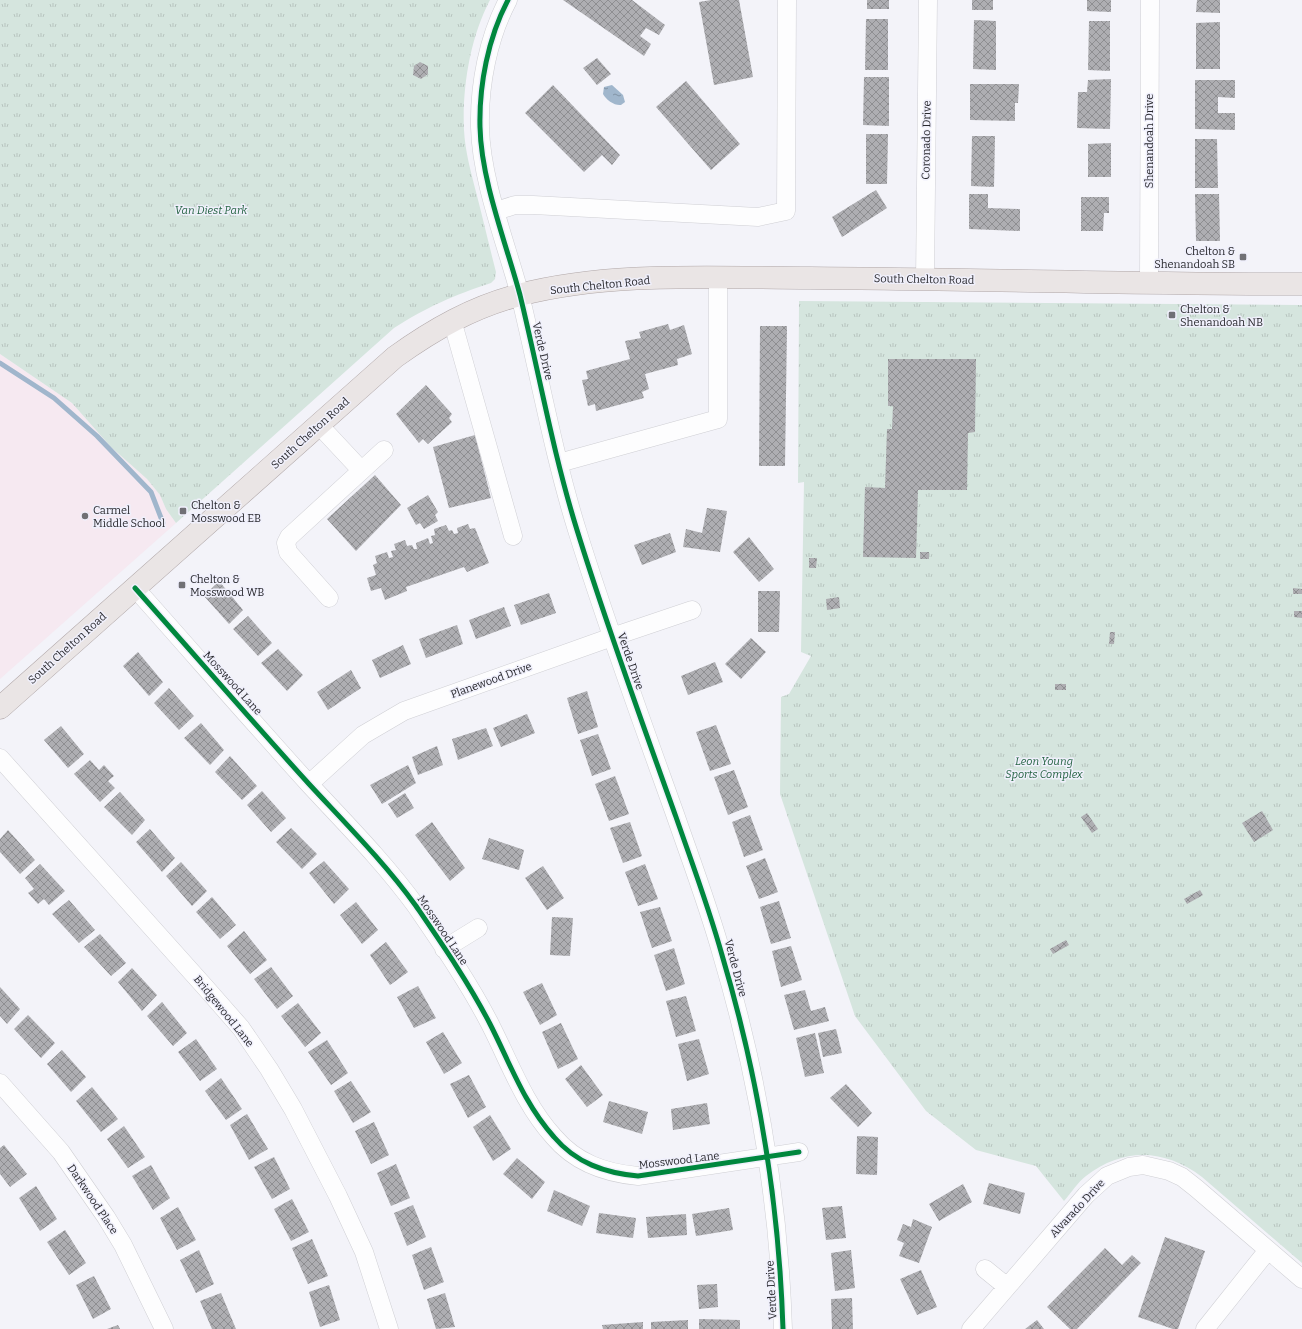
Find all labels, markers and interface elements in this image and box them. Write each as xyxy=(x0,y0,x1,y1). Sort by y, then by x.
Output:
street label: Shenandoah Drive xyxy=(1143,94,1156,188)
street label: Coronado Drive xyxy=(919,100,934,180)
park label: Van Diest Park xyxy=(175,204,248,217)
place label: Chelton & Shenandoah SB xyxy=(1154,245,1235,271)
marker: Chelton & Shenandoah SB xyxy=(1238,252,1248,262)
street label: South Chelton Road xyxy=(874,272,975,287)
street label: South Chelton Road xyxy=(549,274,651,297)
place label: Chelton & Shenandoah NB xyxy=(1180,303,1263,329)
marker: Chelton & Shenandoah NB xyxy=(1167,310,1177,320)
street label: Verde Drive xyxy=(530,321,556,381)
street label: South Chelton Road xyxy=(269,395,352,472)
place label: Chelton & Mosswood EB xyxy=(191,499,261,525)
place label: Carmel Middle School xyxy=(93,504,165,530)
marker: Chelton & Mosswood EB xyxy=(178,506,188,516)
marker: Carmel Middle School xyxy=(80,511,90,521)
place label: Chelton & Mosswood WB xyxy=(190,573,264,599)
marker: Chelton & Mosswood WB xyxy=(177,580,187,590)
street label: South Chelton Road xyxy=(26,610,109,687)
street label: Verde Drive xyxy=(615,631,646,691)
street label: Mosswood Lane xyxy=(201,649,265,718)
street label: Planewood Drive xyxy=(449,660,533,701)
park label: Leon Young Sports Complex xyxy=(1005,755,1084,781)
street label: Mosswood Lane xyxy=(414,893,471,968)
street label: Verde Drive xyxy=(722,938,749,998)
street label: Bridgewood Lane xyxy=(191,973,256,1050)
street label: Mosswood Lane xyxy=(638,1149,720,1172)
street label: Darkwood Place xyxy=(64,1162,121,1237)
street label: Alvarado Drive xyxy=(1047,1177,1108,1240)
street label: Verde Drive xyxy=(763,1260,780,1320)

